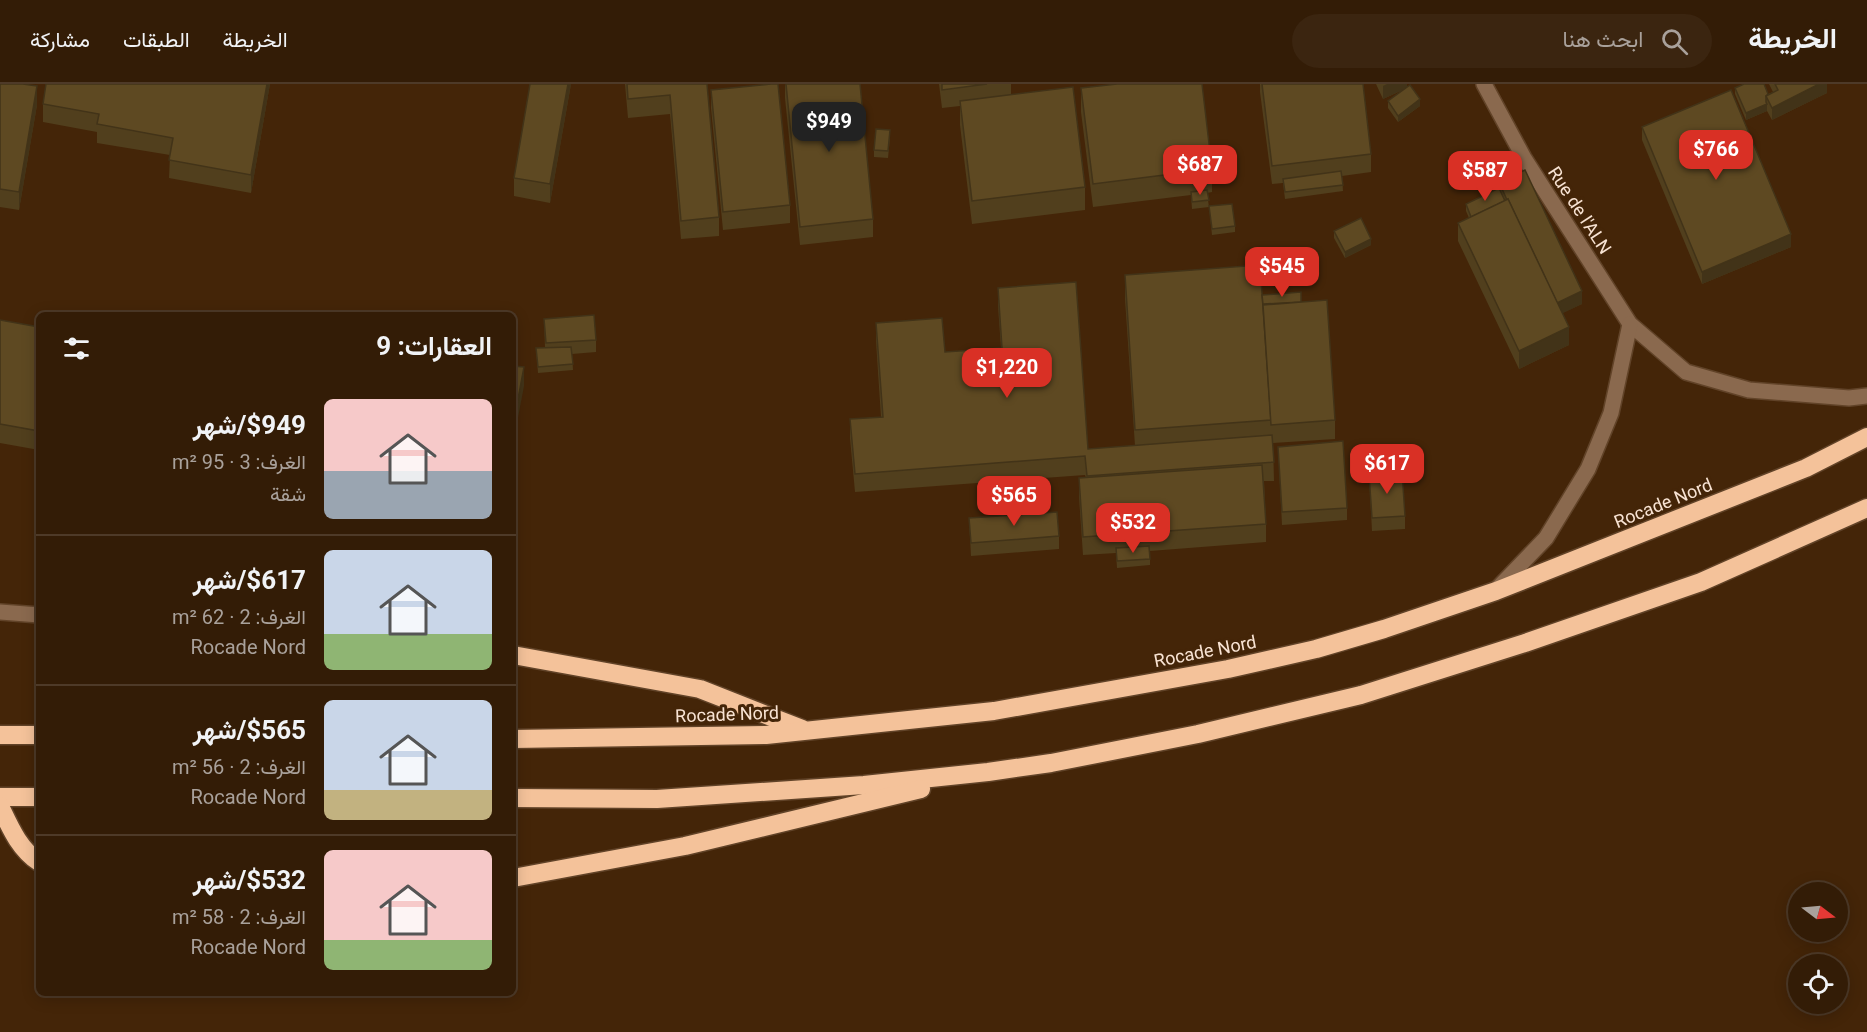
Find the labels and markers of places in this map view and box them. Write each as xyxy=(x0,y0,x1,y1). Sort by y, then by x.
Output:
pin: $949 xyxy=(793,102,865,153)
pin: $766 xyxy=(1680,130,1752,181)
pin: $687 xyxy=(1164,145,1236,196)
pin: $587 xyxy=(1449,151,1521,202)
pin: $545 xyxy=(1246,247,1318,298)
pin: $1,220 xyxy=(958,348,1056,399)
pin: $617 xyxy=(1351,444,1423,495)
pin: $565 xyxy=(978,476,1050,527)
pin: $532 xyxy=(1097,503,1169,554)

